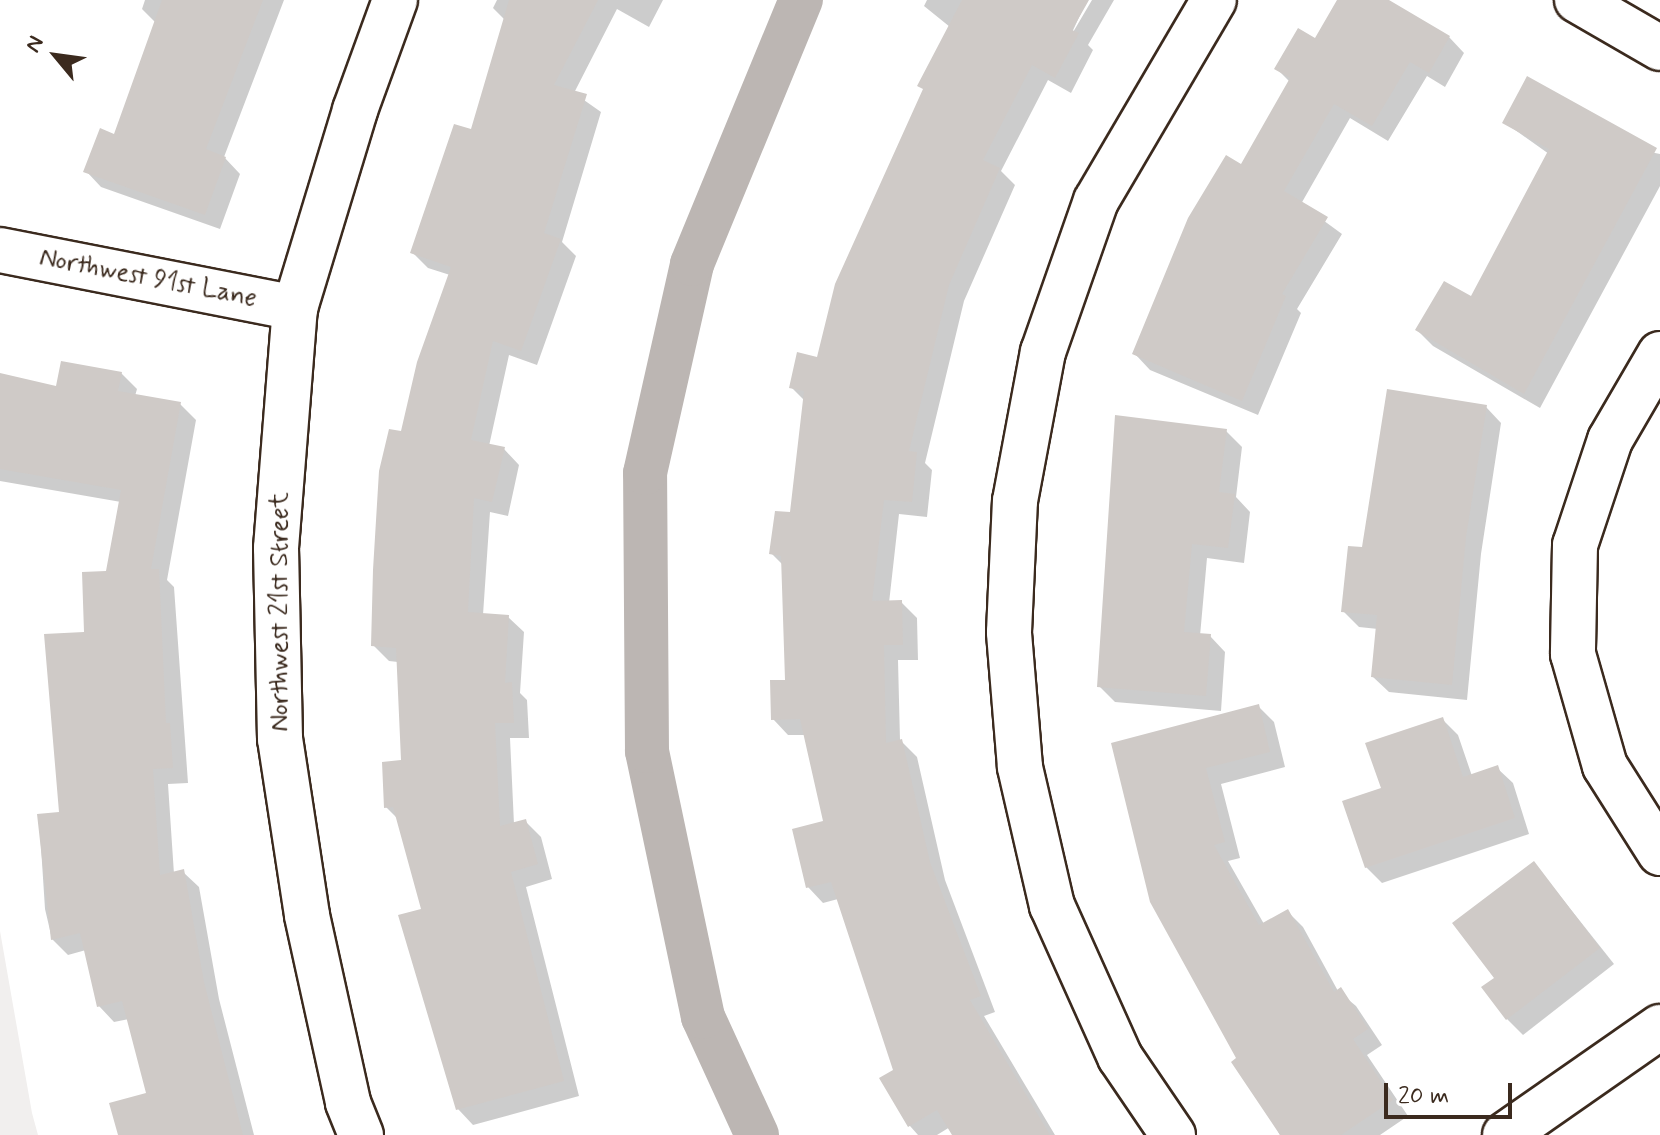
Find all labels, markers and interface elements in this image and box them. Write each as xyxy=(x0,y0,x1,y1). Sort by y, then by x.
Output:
north arrow xyxy=(16,16,96,96)
text: N xyxy=(19,31,51,58)
street label: Northwest 91st Lane xyxy=(37,243,259,315)
street label: Northwest 21st Street xyxy=(265,492,297,732)
scale bar xyxy=(1388,1067,1516,1117)
text: 20 m xyxy=(1398,1081,1449,1112)

